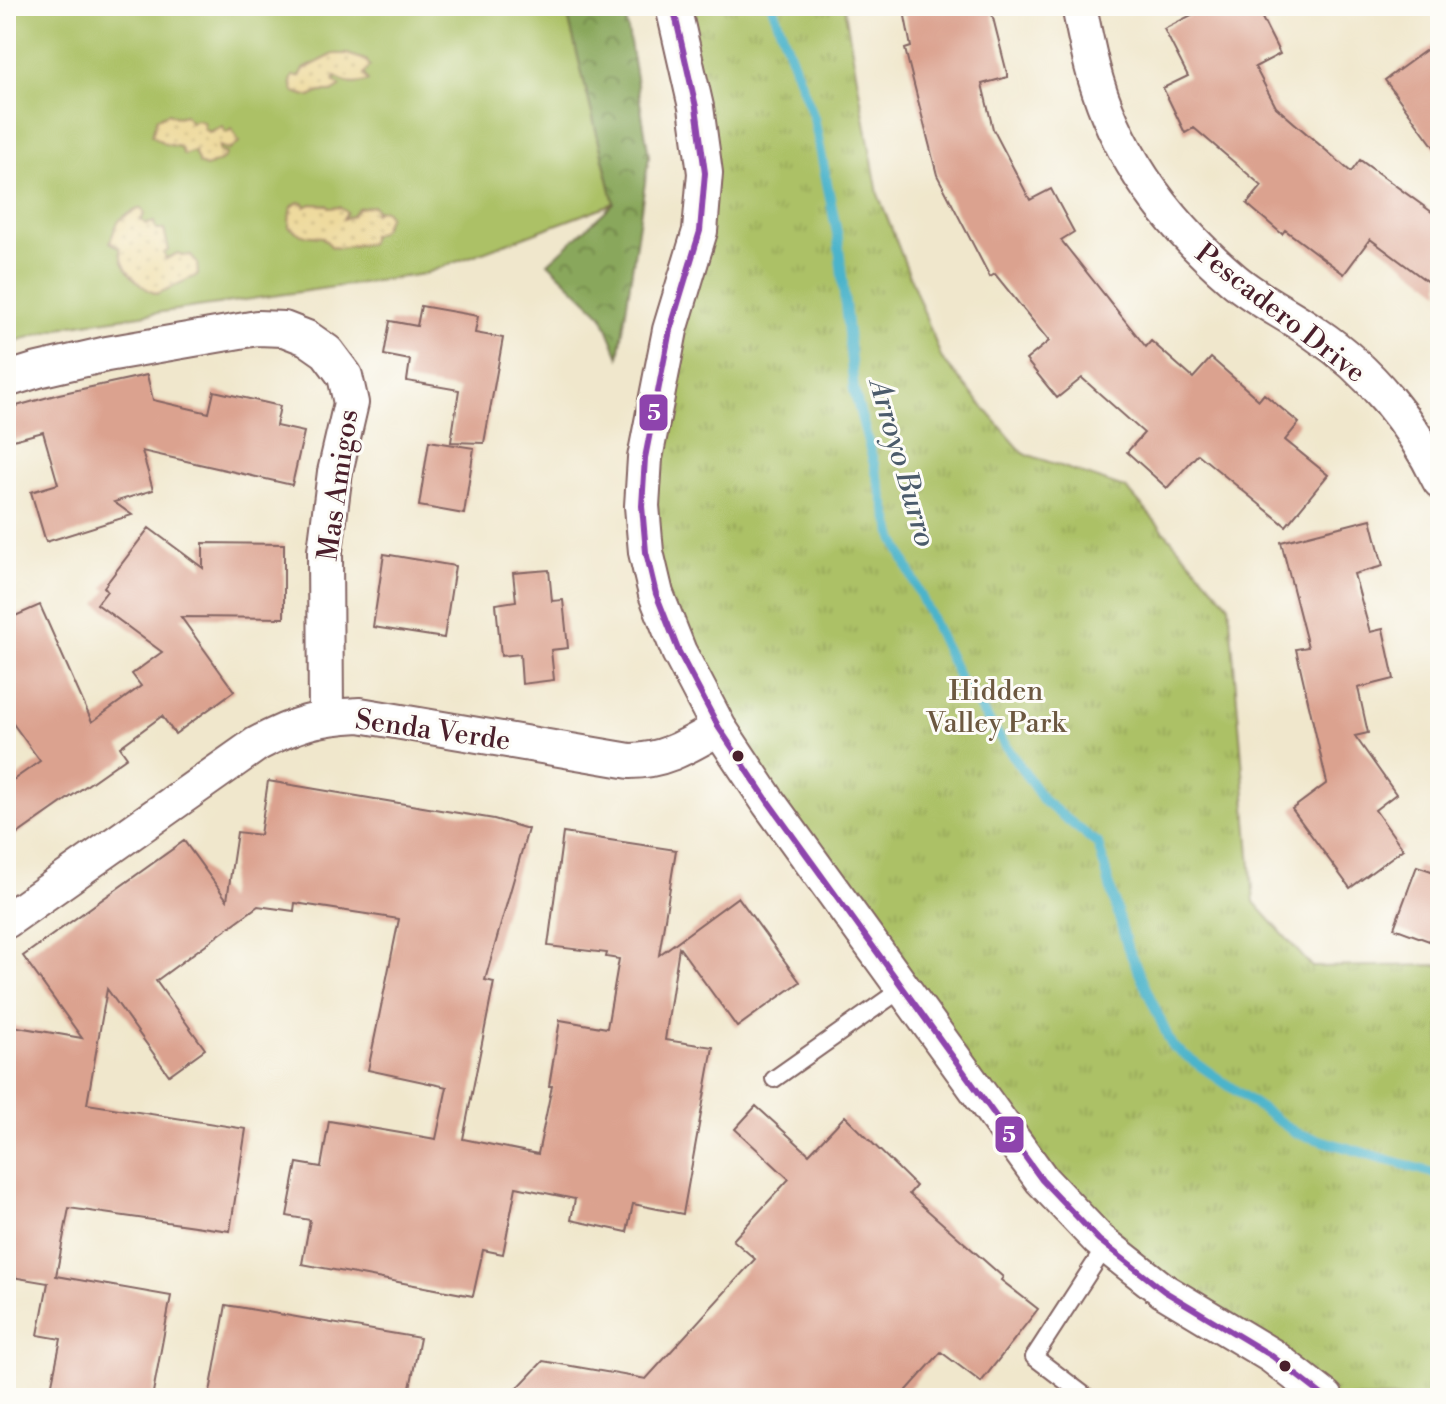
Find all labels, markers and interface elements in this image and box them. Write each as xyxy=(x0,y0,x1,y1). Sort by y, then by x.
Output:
street label: Pescadero Drive xyxy=(1188,236,1372,391)
water label: Arroyo Burro xyxy=(859,372,944,551)
line badge: 5 xyxy=(638,393,669,432)
text: 5 xyxy=(647,400,661,427)
street label: Mas Amigos xyxy=(311,407,366,563)
park label: Hidden Valley Park xyxy=(925,674,1067,741)
street label: Senda Verde xyxy=(353,702,513,759)
unlabelled marker xyxy=(730,748,746,764)
line badge: 5 xyxy=(994,1115,1025,1154)
text: 5 xyxy=(1002,1122,1016,1149)
unlabelled marker xyxy=(1277,1358,1293,1374)

